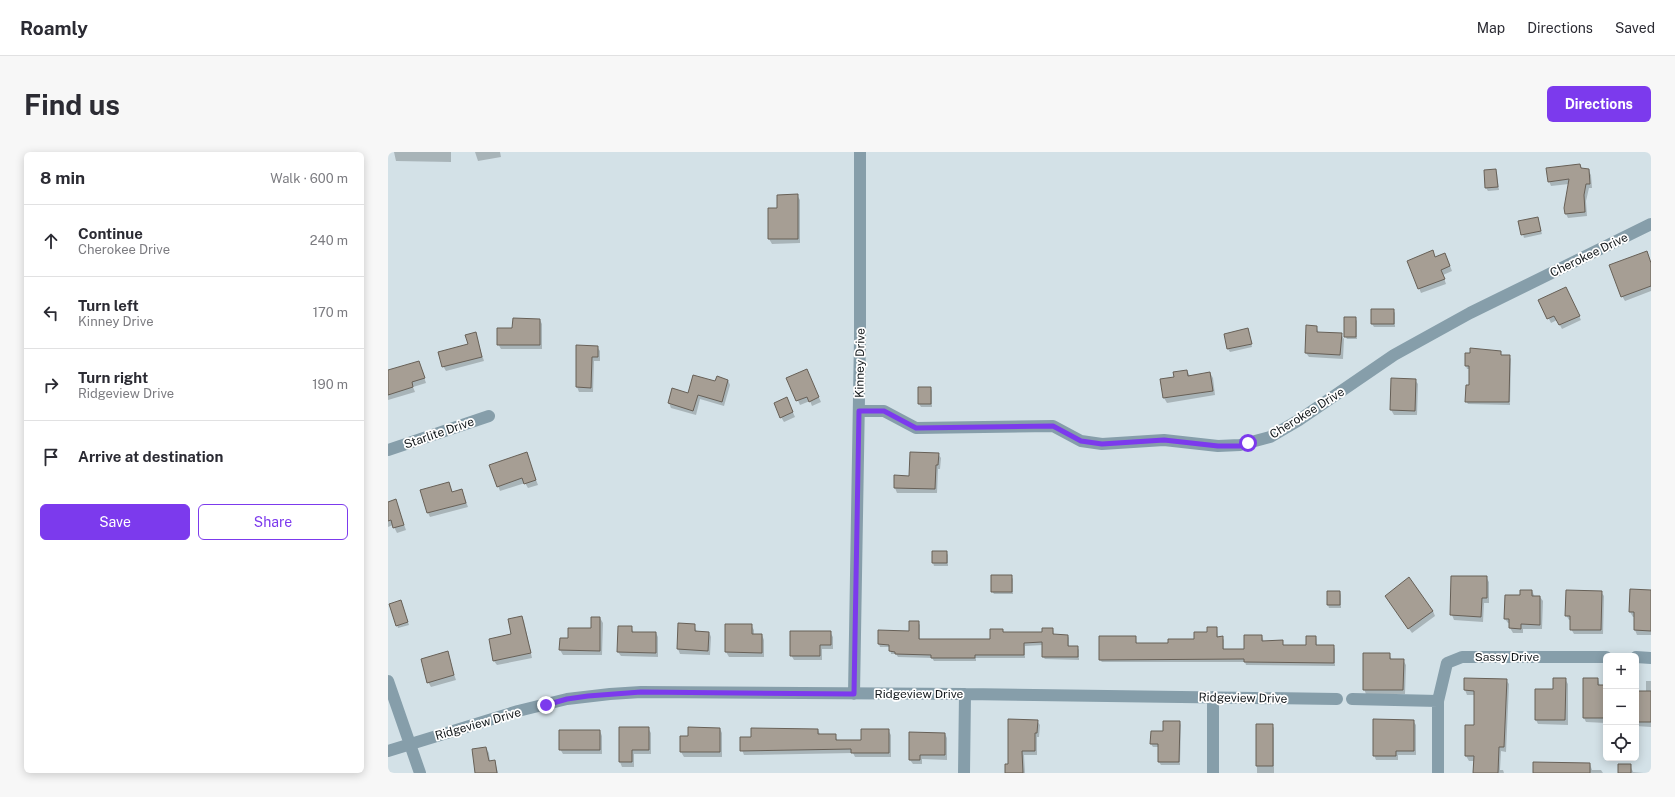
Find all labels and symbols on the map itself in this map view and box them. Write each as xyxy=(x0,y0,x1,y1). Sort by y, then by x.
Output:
street label: Cherokee Drive xyxy=(1548,230,1630,280)
street label: Kinney Drive xyxy=(852,328,868,398)
street label: Cherokee Drive xyxy=(1267,384,1347,441)
street label: Starlite Drive xyxy=(402,414,476,452)
route start xyxy=(1239,434,1257,452)
street label: Sassy Drive xyxy=(1475,650,1540,664)
street label: Ridgeview Drive xyxy=(875,687,964,701)
street label: Ridgeview Drive xyxy=(1198,690,1288,706)
route end xyxy=(537,696,555,714)
street label: Ridgeview Drive xyxy=(433,705,523,743)

